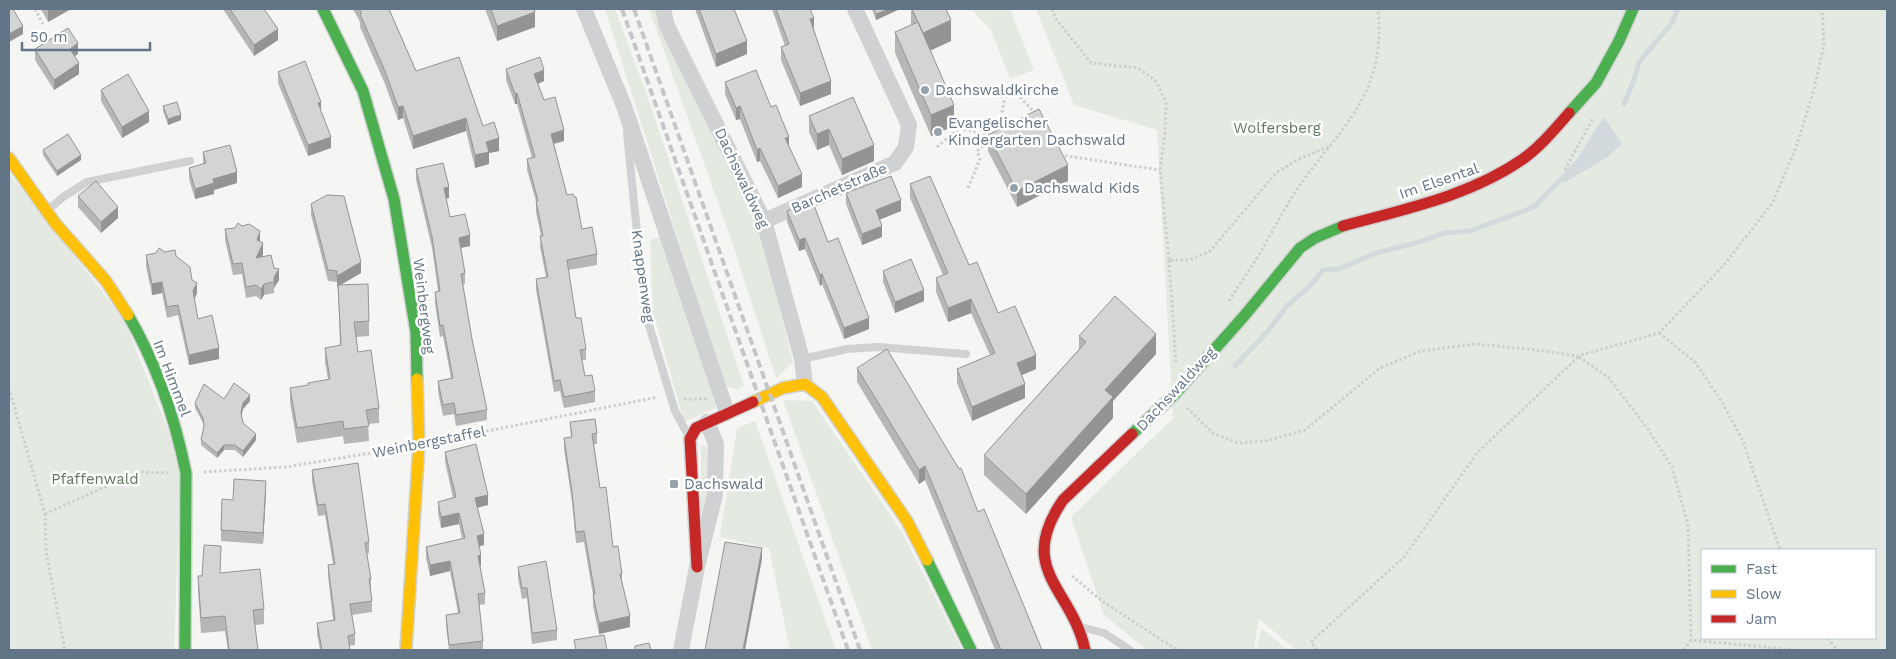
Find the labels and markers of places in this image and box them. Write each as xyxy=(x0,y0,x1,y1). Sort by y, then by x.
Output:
place label: Dachswaldkirche xyxy=(935,81,1059,99)
marker: Dachswaldkirche xyxy=(919,84,931,96)
place label: Evangelischer Kindergarten Dachswald xyxy=(948,114,1126,149)
marker: Evangelischer Kindergarten Dachswald xyxy=(932,126,944,138)
place label: Dachswald Kids xyxy=(1024,179,1140,197)
marker: Dachswald Kids xyxy=(1008,182,1020,194)
place label: Dachswald xyxy=(684,475,763,493)
marker: Dachswald xyxy=(668,478,680,490)

